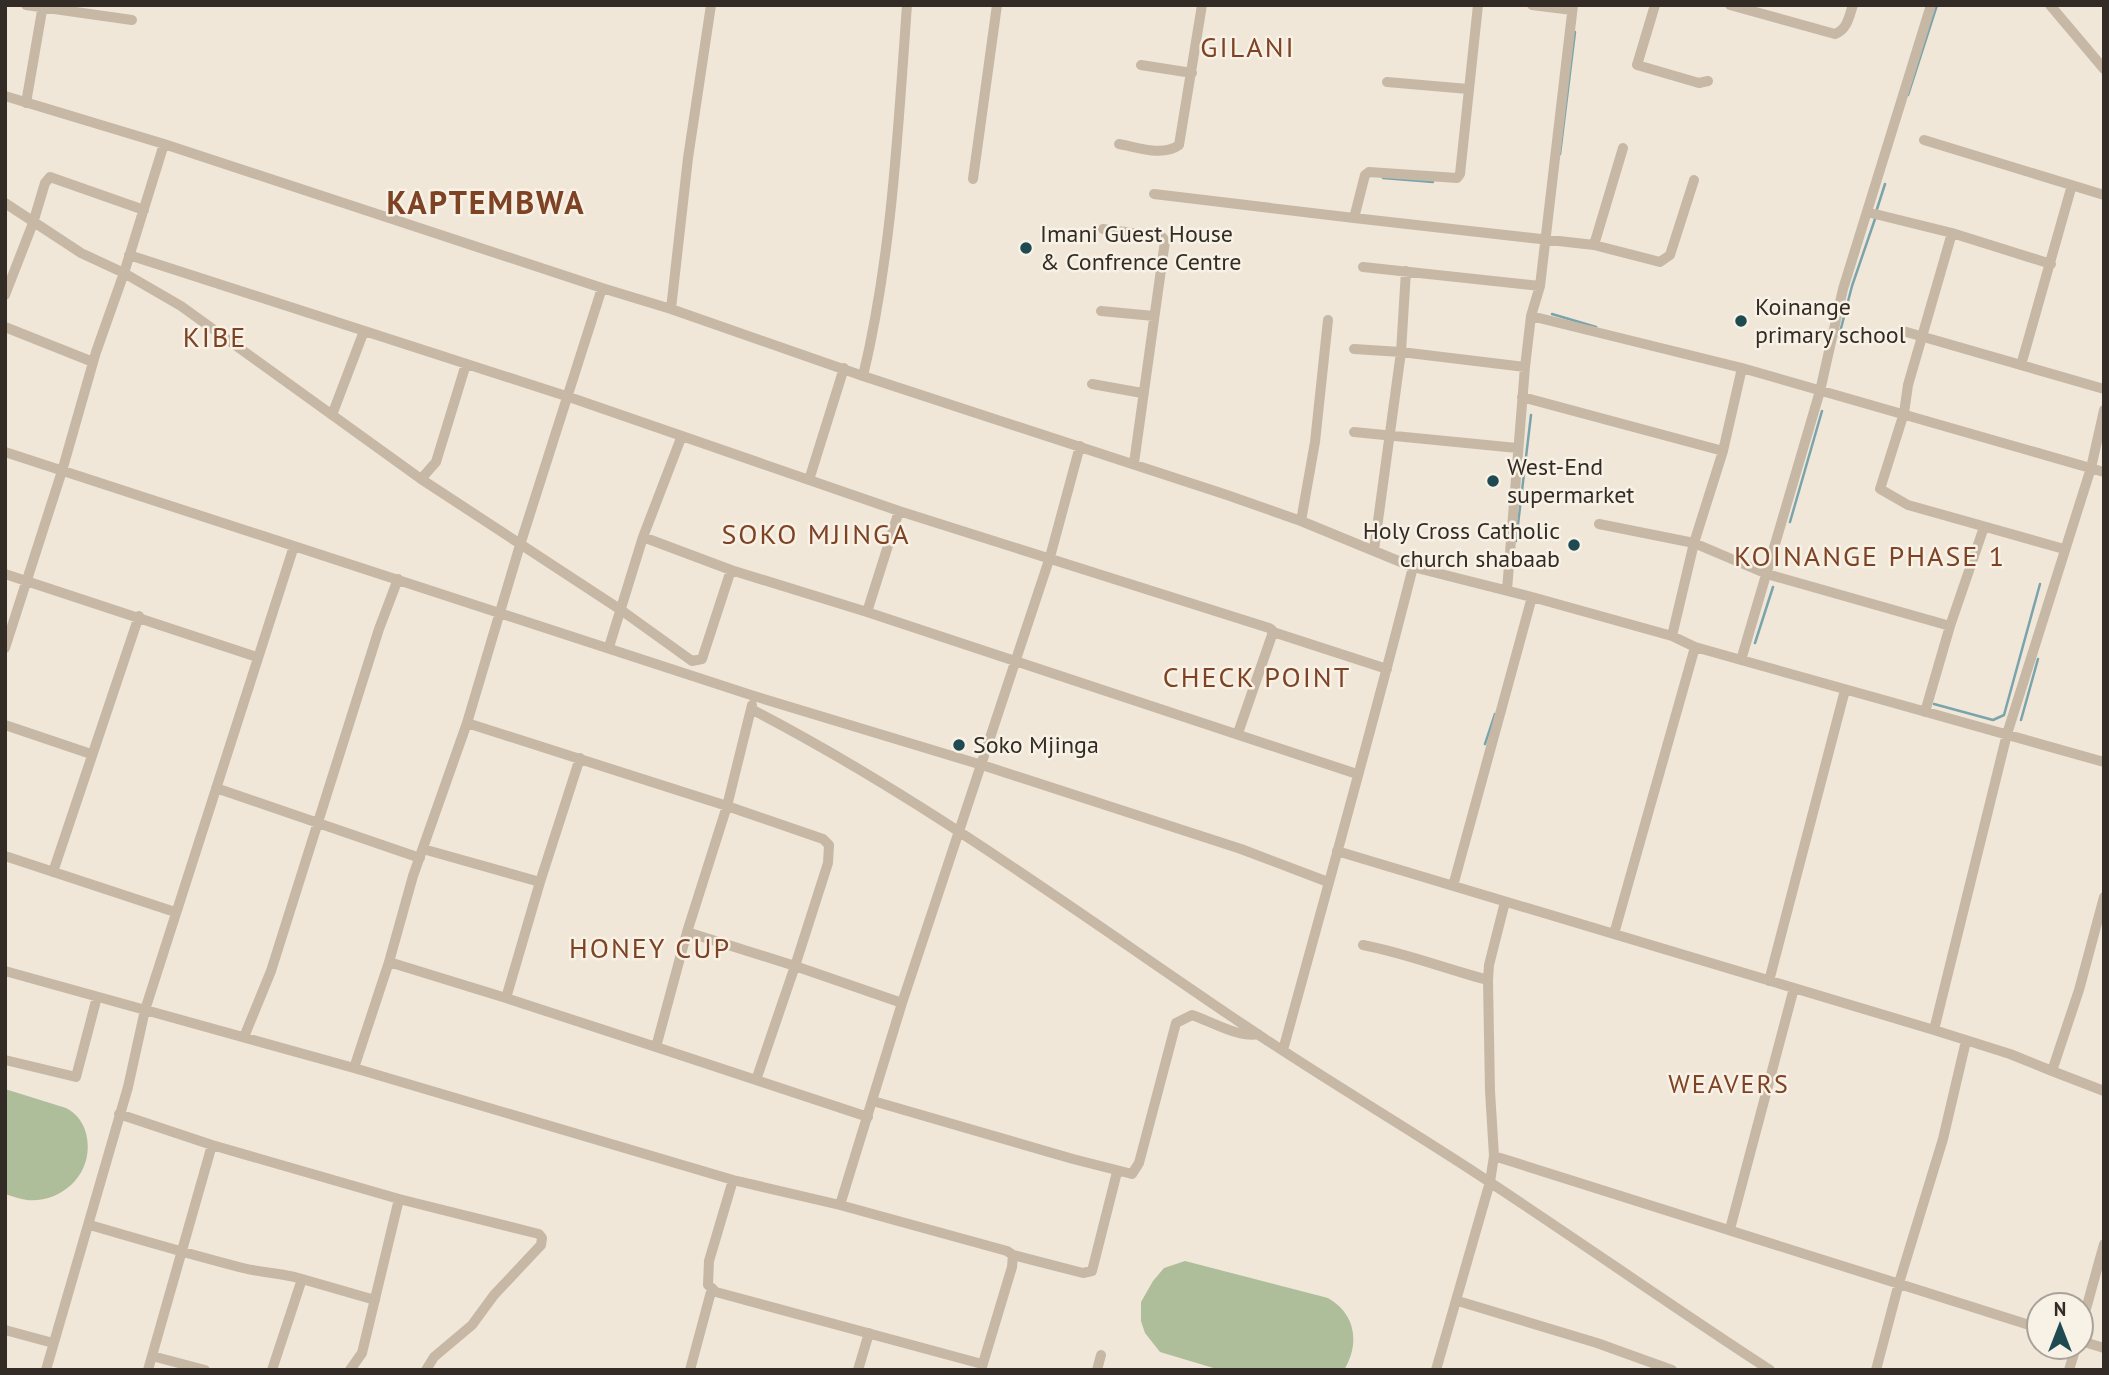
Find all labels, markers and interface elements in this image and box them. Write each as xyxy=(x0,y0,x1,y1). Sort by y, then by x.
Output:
district label: GILANI xyxy=(1200,28,1296,65)
district label: KAPTEMBWA xyxy=(386,181,586,223)
place label: Imani Guest House & Confrence Centre xyxy=(1040,218,1241,277)
marker: Imani Guest House & Confrence Centre xyxy=(1018,240,1034,256)
place label: Koinange primary school xyxy=(1755,291,1906,350)
marker: Koinange primary school xyxy=(1733,313,1749,329)
district label: KIBE xyxy=(183,318,247,355)
place label: West-End supermarket xyxy=(1507,451,1634,510)
marker: West-End supermarket xyxy=(1485,473,1501,489)
district label: SOKO MJINGA xyxy=(721,515,911,552)
place label: Holy Cross Catholic church shabaab xyxy=(1363,515,1560,574)
marker: Holy Cross Catholic church shabaab xyxy=(1566,537,1582,553)
district label: KOINANGE PHASE 1 xyxy=(1734,537,2006,574)
district label: CHECK POINT xyxy=(1163,658,1351,695)
place label: Soko Mjinga xyxy=(973,729,1099,760)
marker: Soko Mjinga xyxy=(951,737,967,753)
district label: HONEY CUP xyxy=(569,929,731,966)
district label: WEAVERS xyxy=(1668,1067,1790,1100)
north arrow xyxy=(2025,1291,2095,1361)
text: N xyxy=(2054,1297,2066,1321)

